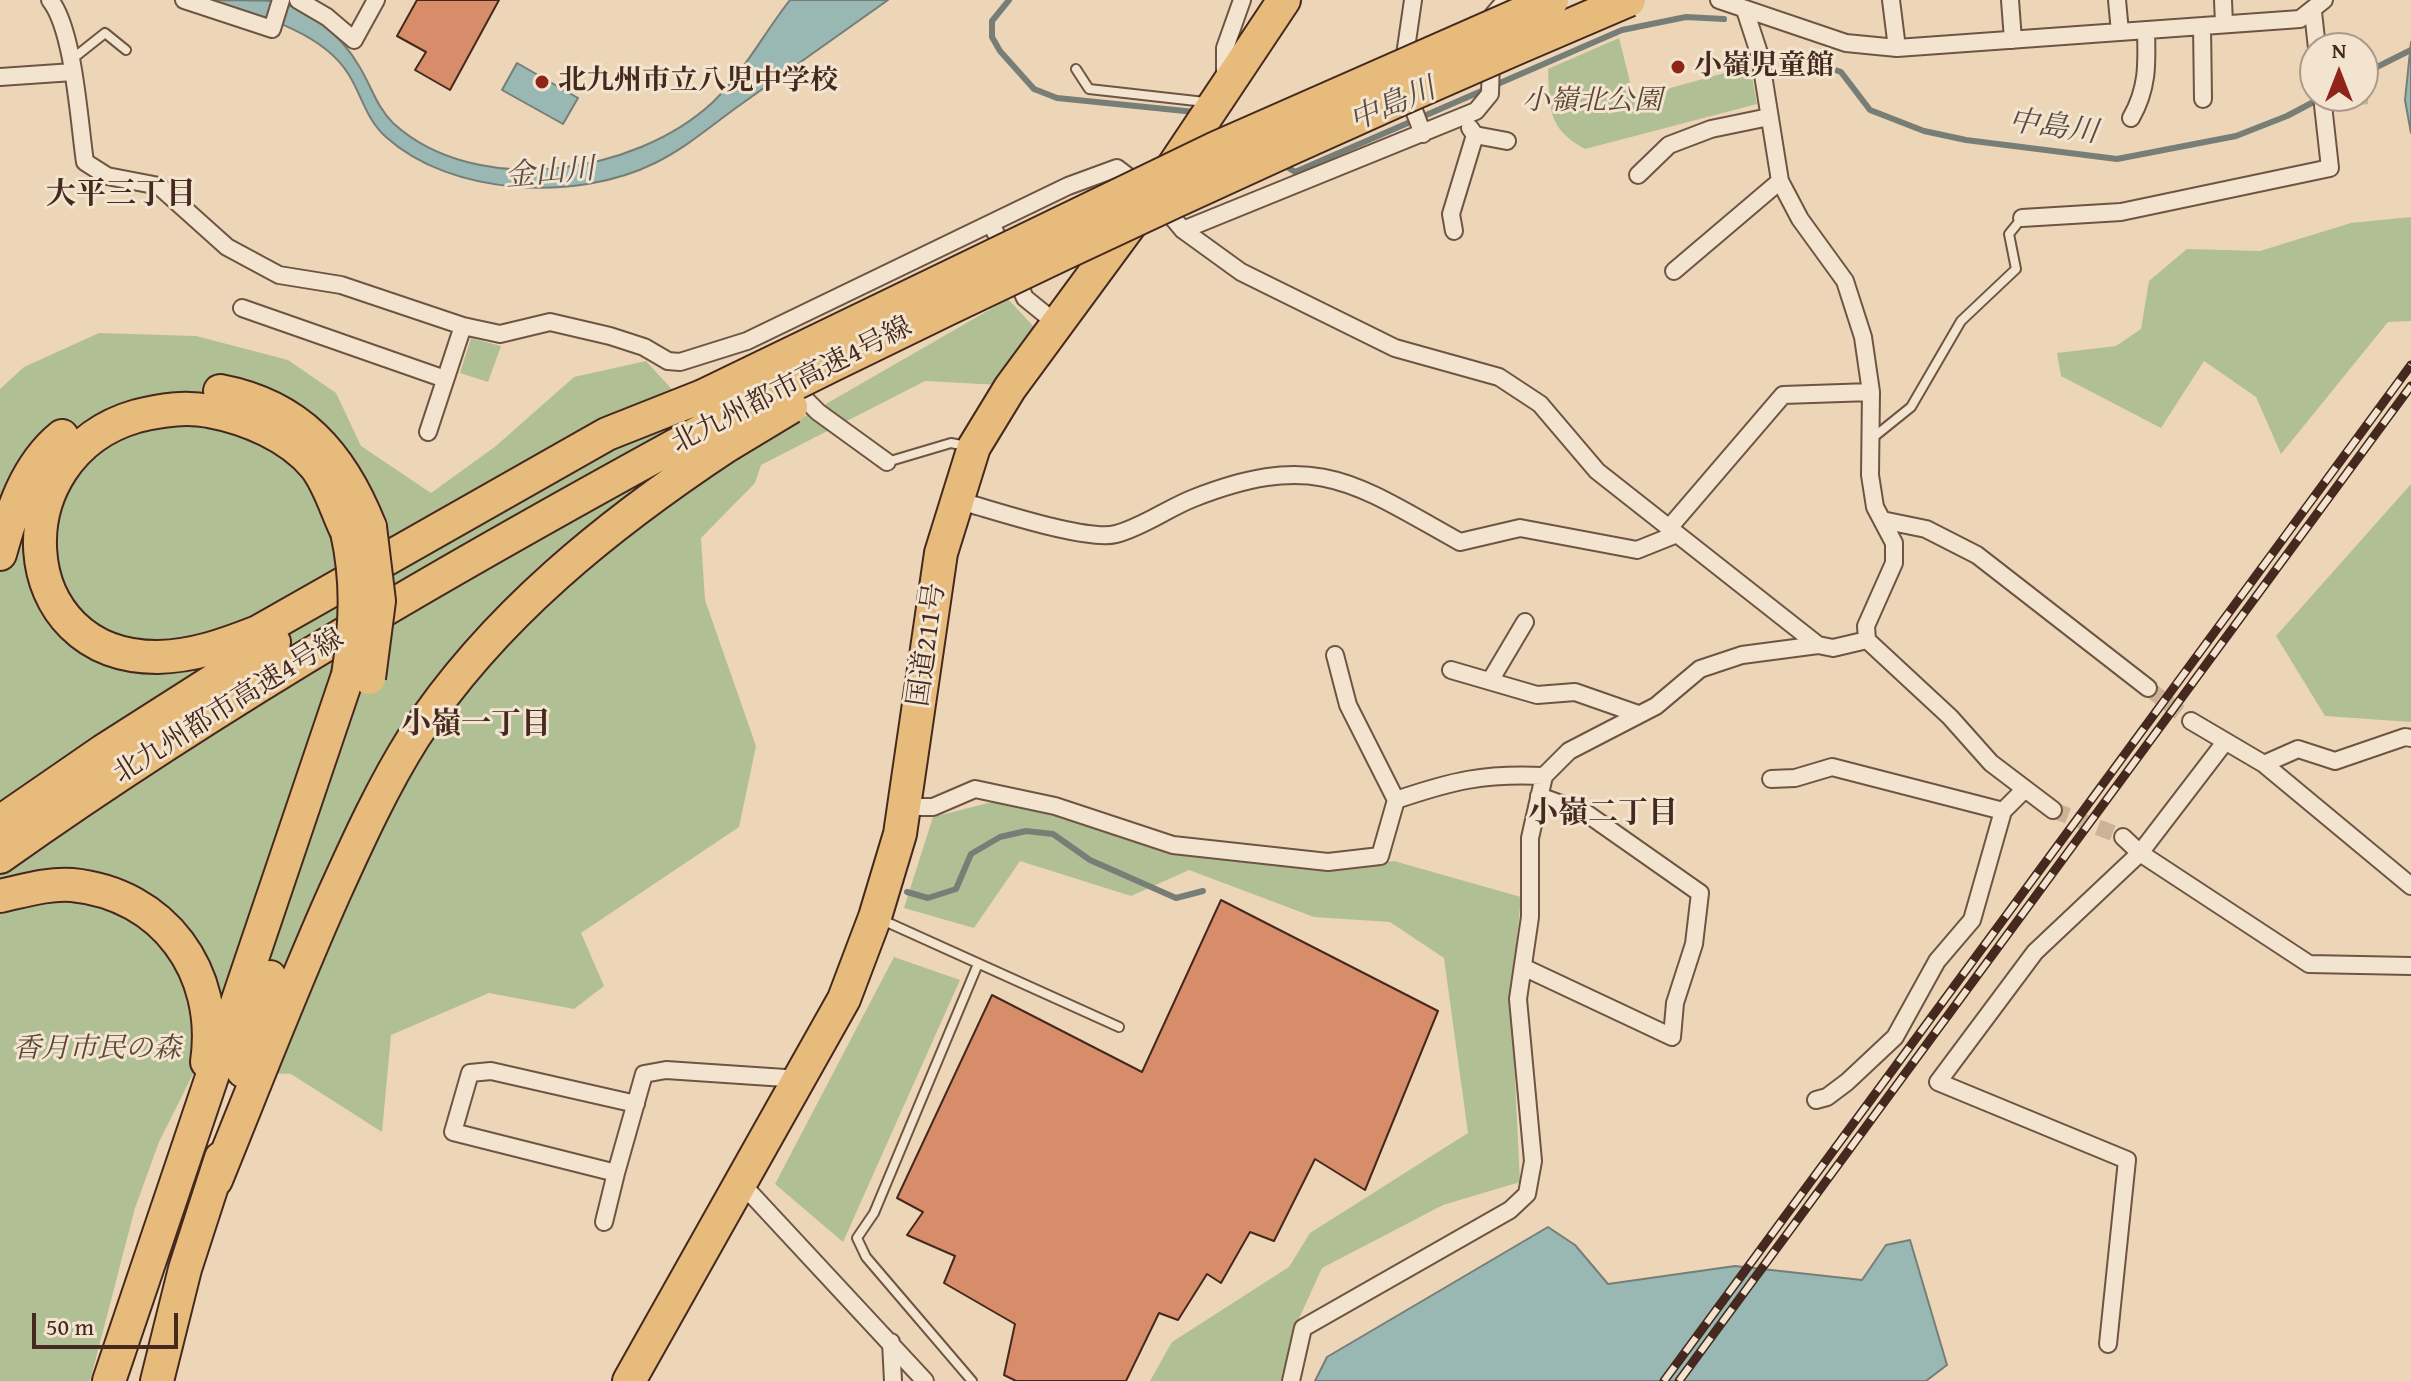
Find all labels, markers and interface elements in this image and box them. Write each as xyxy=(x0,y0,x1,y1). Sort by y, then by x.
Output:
north arrow xyxy=(2299,32,2379,112)
text: N xyxy=(2332,34,2346,66)
place label: 小嶺児童館 xyxy=(1694,50,1834,84)
marker: 小嶺児童館 xyxy=(1669,58,1687,76)
place label: 北九州市立八児中学校 xyxy=(558,65,838,99)
water label: 中島川 xyxy=(1345,72,1441,140)
marker: 北九州市立八児中学校 xyxy=(533,73,551,91)
park label: 小嶺北公園 xyxy=(1522,85,1662,119)
water label: 中島川 xyxy=(2006,104,2100,152)
water label: 金山川 xyxy=(504,152,596,196)
district label: 大平三丁目 xyxy=(46,177,196,213)
street label: 北九州都市高速4号線 xyxy=(666,311,918,461)
street label: 国道211号 xyxy=(903,581,953,709)
street label: 北九州都市高速4号線 xyxy=(108,622,350,792)
district label: 小嶺一丁目 xyxy=(401,707,551,743)
district label: 小嶺二丁目 xyxy=(1528,796,1678,832)
park label: 香月市民の森 xyxy=(13,1033,181,1067)
scale bar xyxy=(36,1297,182,1347)
text: 50 m xyxy=(46,1309,94,1344)

